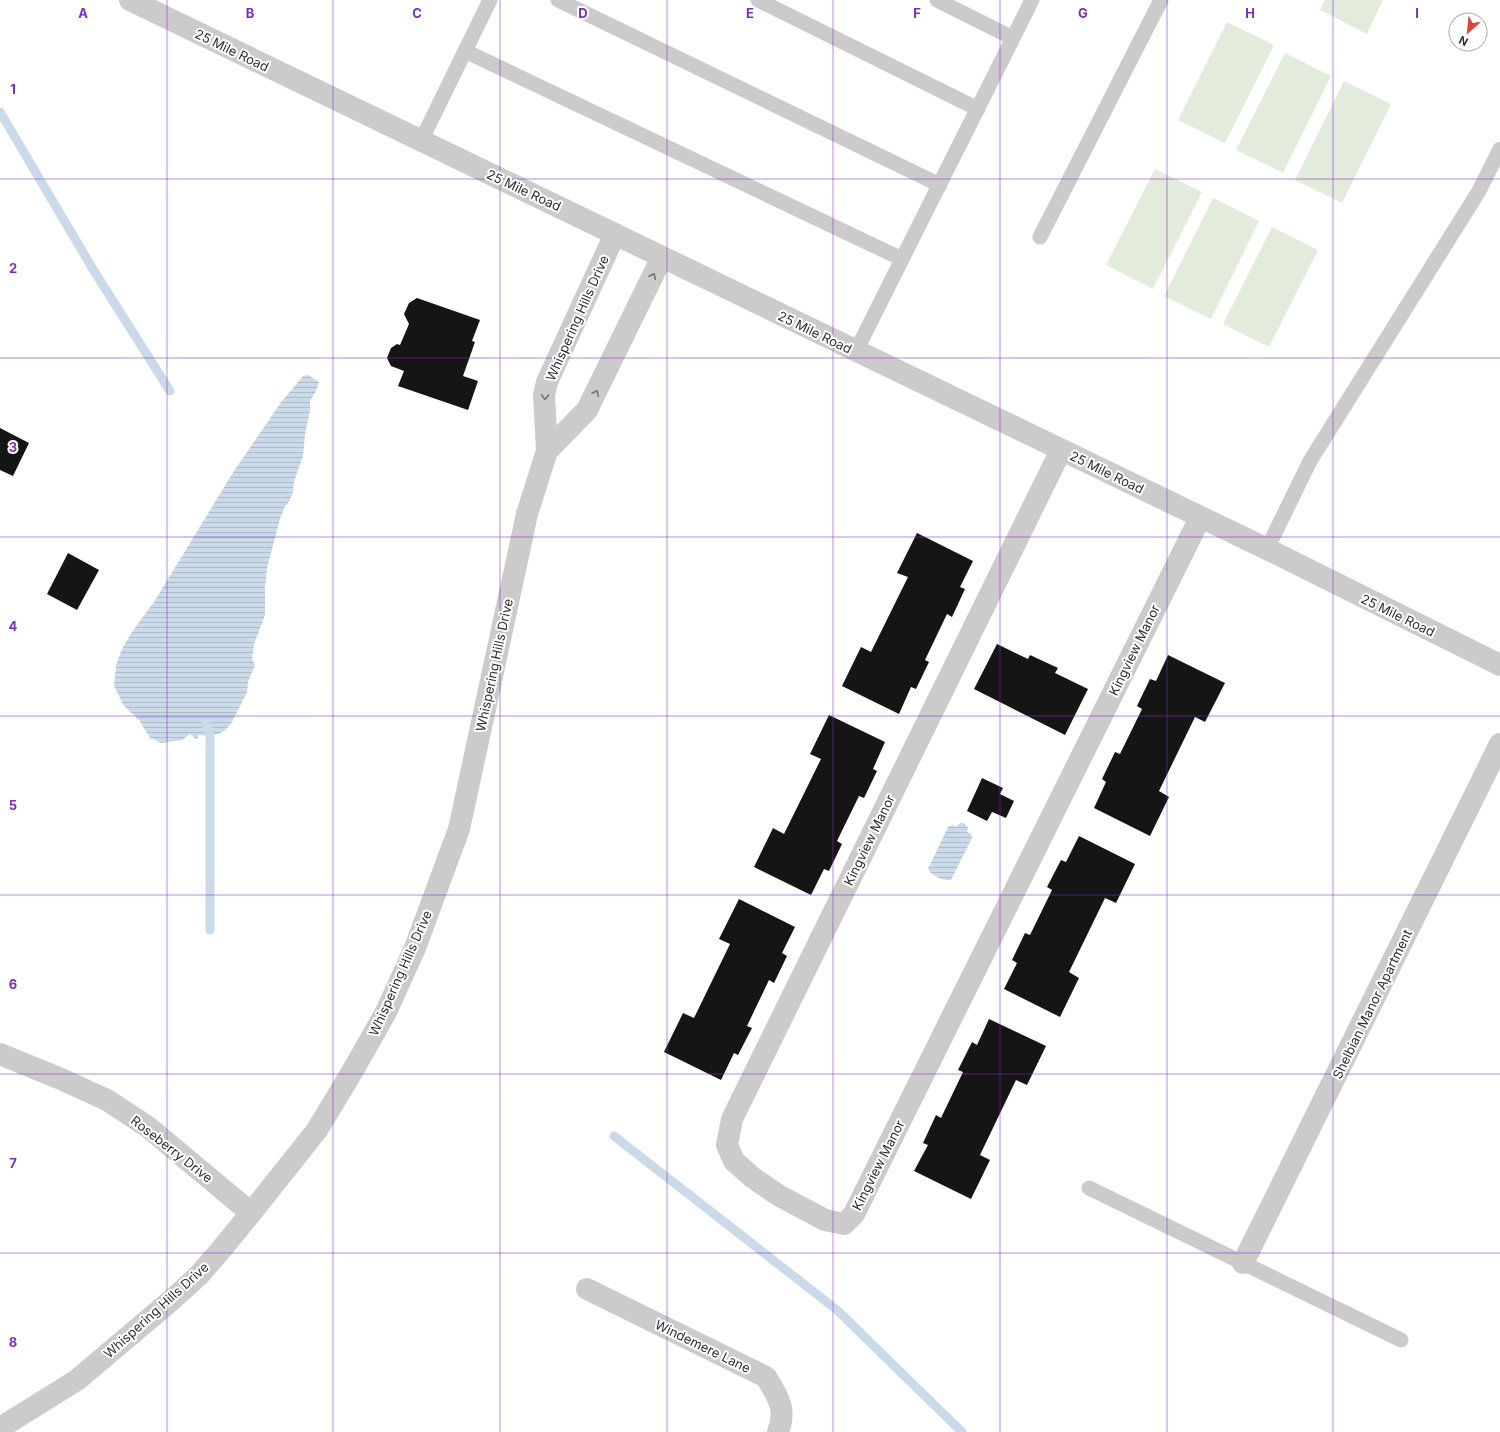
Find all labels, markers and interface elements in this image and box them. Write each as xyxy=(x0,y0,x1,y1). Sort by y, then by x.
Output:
text: A xyxy=(78,5,88,21)
text: B xyxy=(246,5,255,21)
text: C xyxy=(412,5,422,21)
text: D xyxy=(578,5,588,21)
text: E xyxy=(746,5,754,21)
text: F xyxy=(913,5,921,21)
text: G xyxy=(1078,5,1088,21)
text: H xyxy=(1245,5,1255,21)
text: I xyxy=(1415,5,1419,21)
north arrow xyxy=(1448,12,1488,52)
street label: 25 Mile Road xyxy=(192,25,272,75)
text: N xyxy=(1457,33,1470,49)
text: 1 xyxy=(10,81,16,97)
street label: 25 Mile Road xyxy=(484,166,564,214)
street label: Whispering Hills Drive xyxy=(542,253,612,383)
text: 2 xyxy=(9,260,17,276)
one-way arrow xyxy=(648,273,656,281)
street label: 25 Mile Road xyxy=(775,307,855,357)
one-way arrow xyxy=(591,390,598,397)
one-way arrow xyxy=(541,394,549,400)
text: 3 xyxy=(9,439,17,455)
street label: 25 Mile Road xyxy=(1067,447,1147,497)
street label: 25 Mile Road xyxy=(1358,590,1438,640)
street label: Whispering Hills Drive xyxy=(472,597,516,733)
street label: Kingview Manor xyxy=(1105,602,1163,698)
text: 4 xyxy=(9,618,18,634)
street label: Kingview Manor xyxy=(840,792,898,888)
text: 5 xyxy=(9,797,17,813)
street label: Whispering Hills Drive xyxy=(365,908,435,1038)
street label: Shelbian Manor Apartment xyxy=(1329,927,1415,1081)
text: 6 xyxy=(9,976,17,992)
street label: Roseberry Drive xyxy=(128,1112,216,1186)
street label: Kingview Manor xyxy=(848,1117,908,1213)
text: 7 xyxy=(9,1155,17,1171)
street label: Whispering Hills Drive xyxy=(100,1259,212,1361)
street label: Windemere Lane xyxy=(653,1316,753,1376)
text: 8 xyxy=(9,1334,17,1350)

